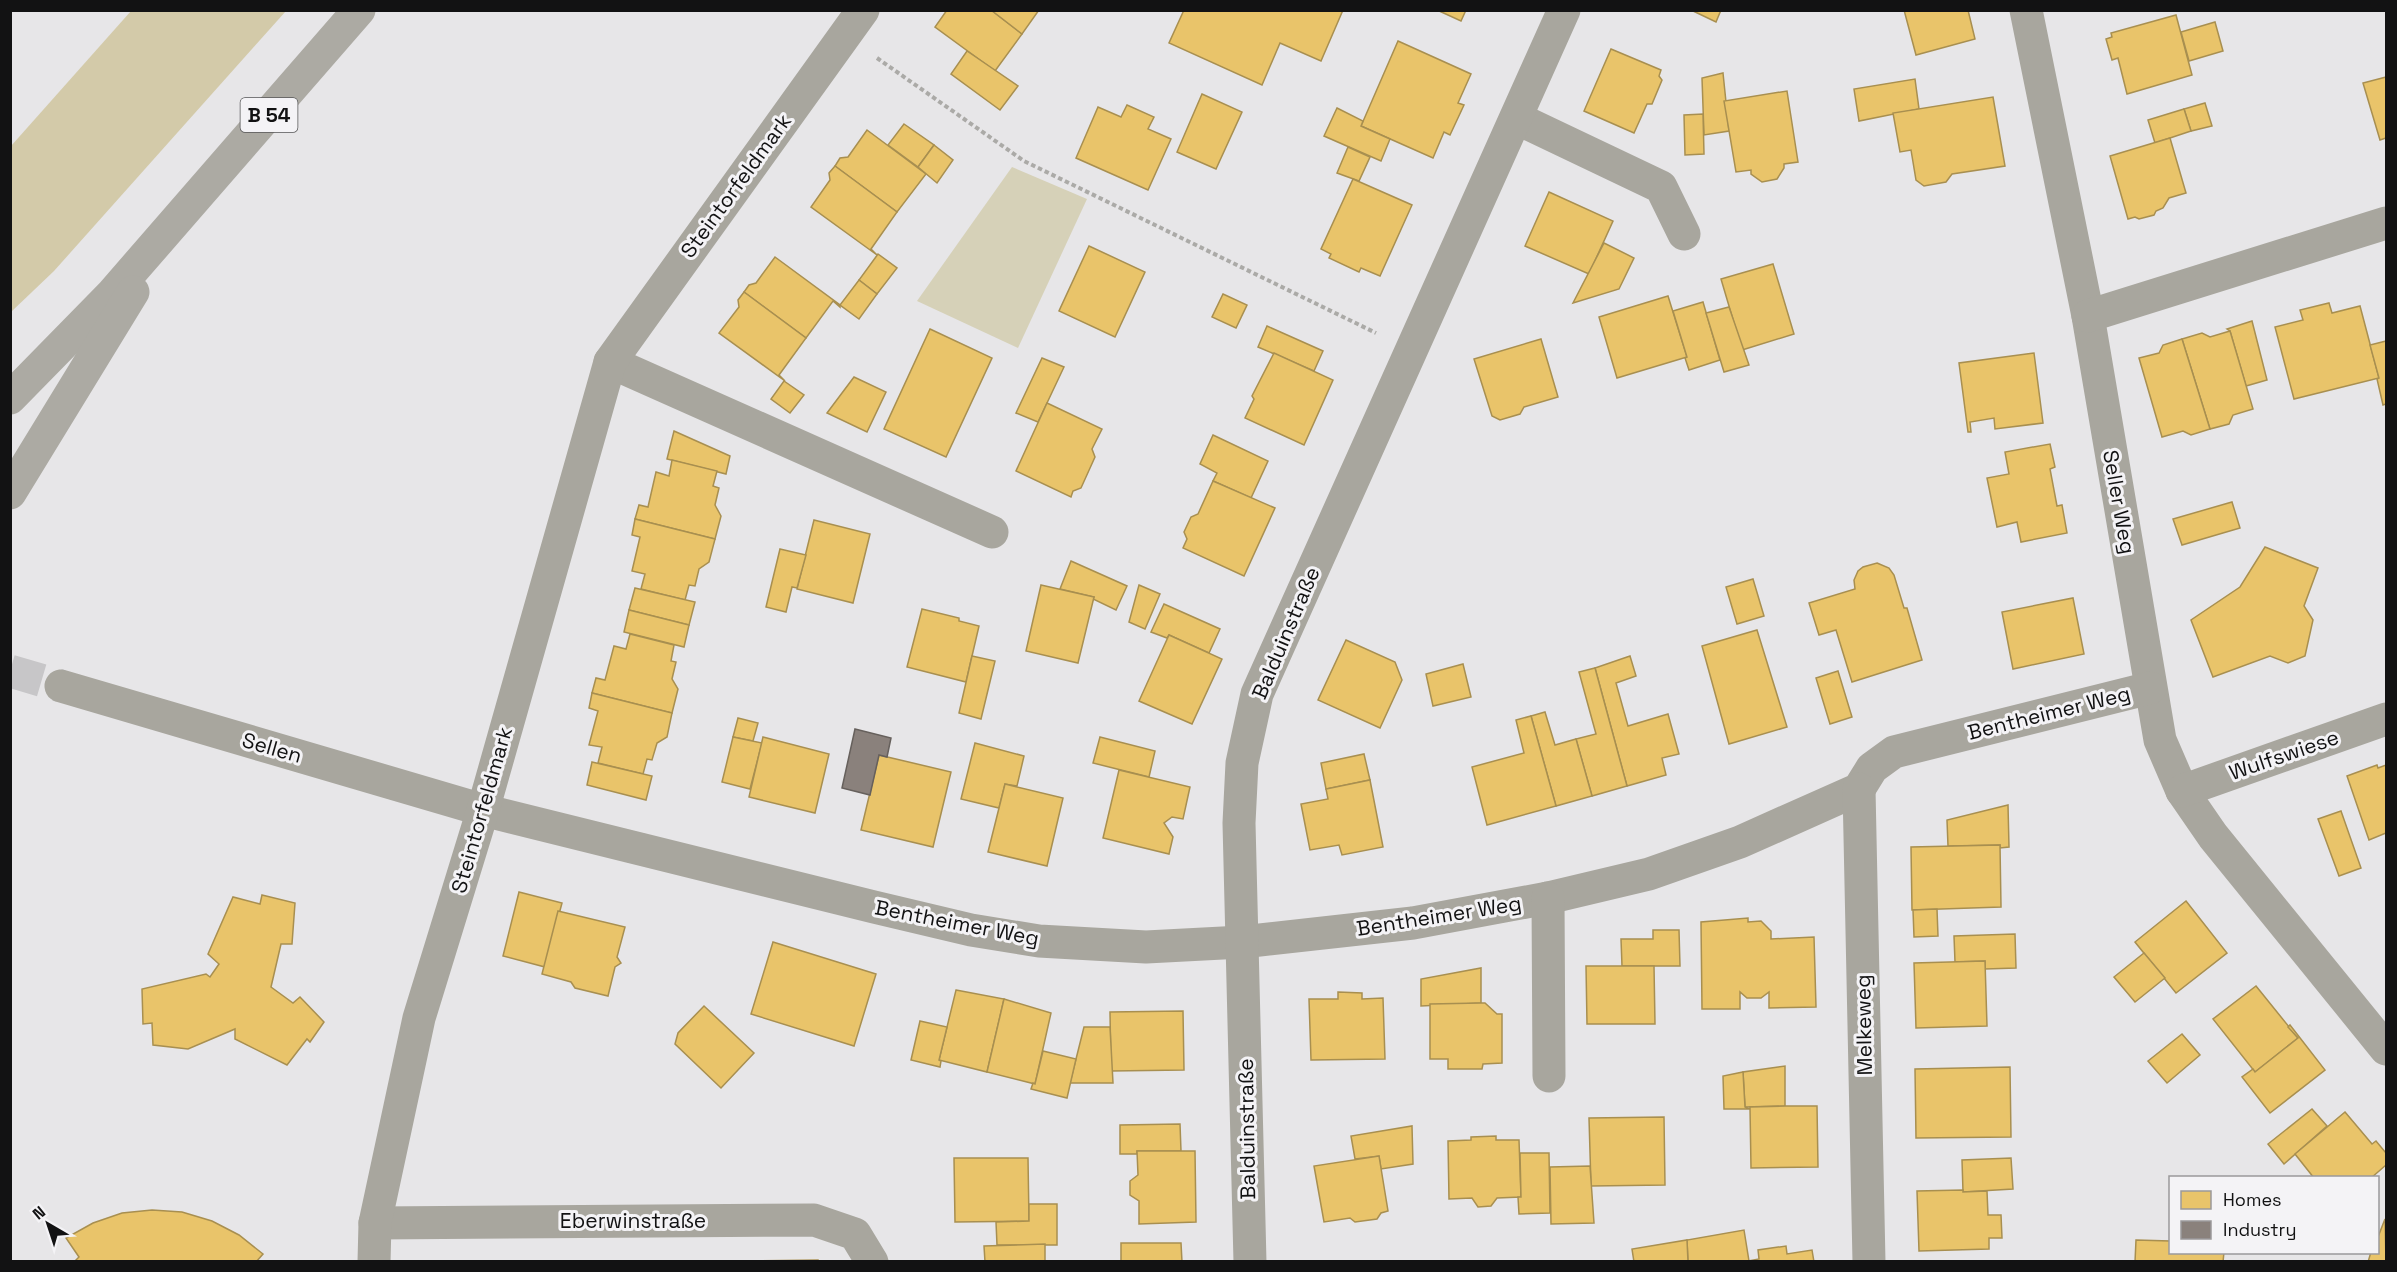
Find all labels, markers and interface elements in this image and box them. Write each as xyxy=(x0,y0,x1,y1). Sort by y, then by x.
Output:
road number: B 54 xyxy=(240,98,298,132)
street label: Steintorfeldmark xyxy=(674,108,797,263)
street label: Seller Weg xyxy=(2097,448,2142,556)
street label: Balduinstraße xyxy=(1246,563,1326,703)
street label: Bentheimer Weg xyxy=(1965,679,2133,746)
street label: Wulfswiese xyxy=(2225,723,2342,786)
street label: Steintorfeldmark xyxy=(445,724,518,896)
street label: Sellen xyxy=(239,726,305,769)
street label: Bentheimer Weg xyxy=(1355,889,1523,942)
street label: Bentheimer Weg xyxy=(873,893,1041,952)
street label: Melkeweg xyxy=(1849,974,1878,1076)
street label: Balduinstraße xyxy=(1232,1058,1261,1200)
legend xyxy=(2169,1176,2379,1254)
text: Homes xyxy=(2223,1188,2282,1211)
north arrow xyxy=(18,1194,78,1254)
text: N xyxy=(28,1201,50,1224)
street label: Eberwinstraße xyxy=(560,1207,706,1234)
text: Industry xyxy=(2223,1218,2296,1241)

